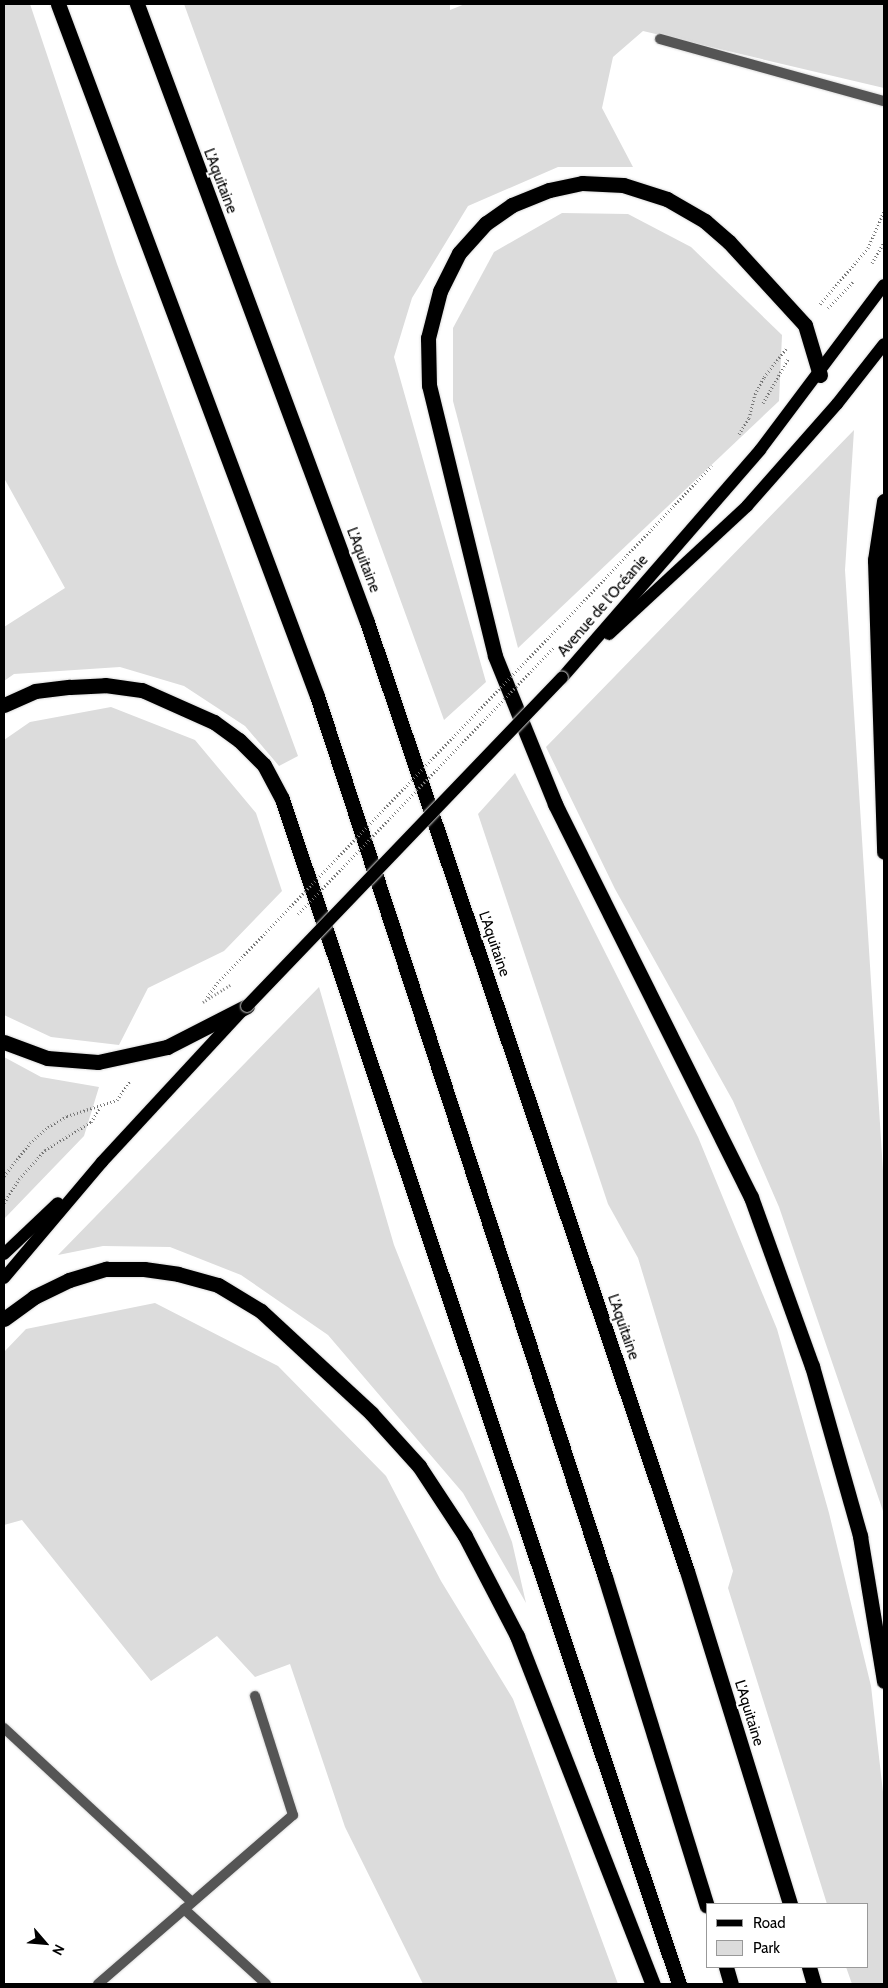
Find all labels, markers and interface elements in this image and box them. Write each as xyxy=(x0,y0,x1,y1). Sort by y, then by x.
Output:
street label: L'Aquitaine xyxy=(199,146,241,216)
street label: L'Aquitaine xyxy=(342,525,384,595)
street label: Avenue de l'Océanie xyxy=(554,552,652,660)
street label: L'Aquitaine xyxy=(474,909,514,979)
street label: L'Aquitaine xyxy=(603,1292,643,1362)
street label: L'Aquitaine xyxy=(730,1678,768,1748)
legend xyxy=(706,1903,868,1968)
text: Road xyxy=(753,1914,786,1932)
north arrow xyxy=(20,1918,70,1968)
text: Park xyxy=(753,1939,780,1957)
text: N xyxy=(48,1941,69,1958)

